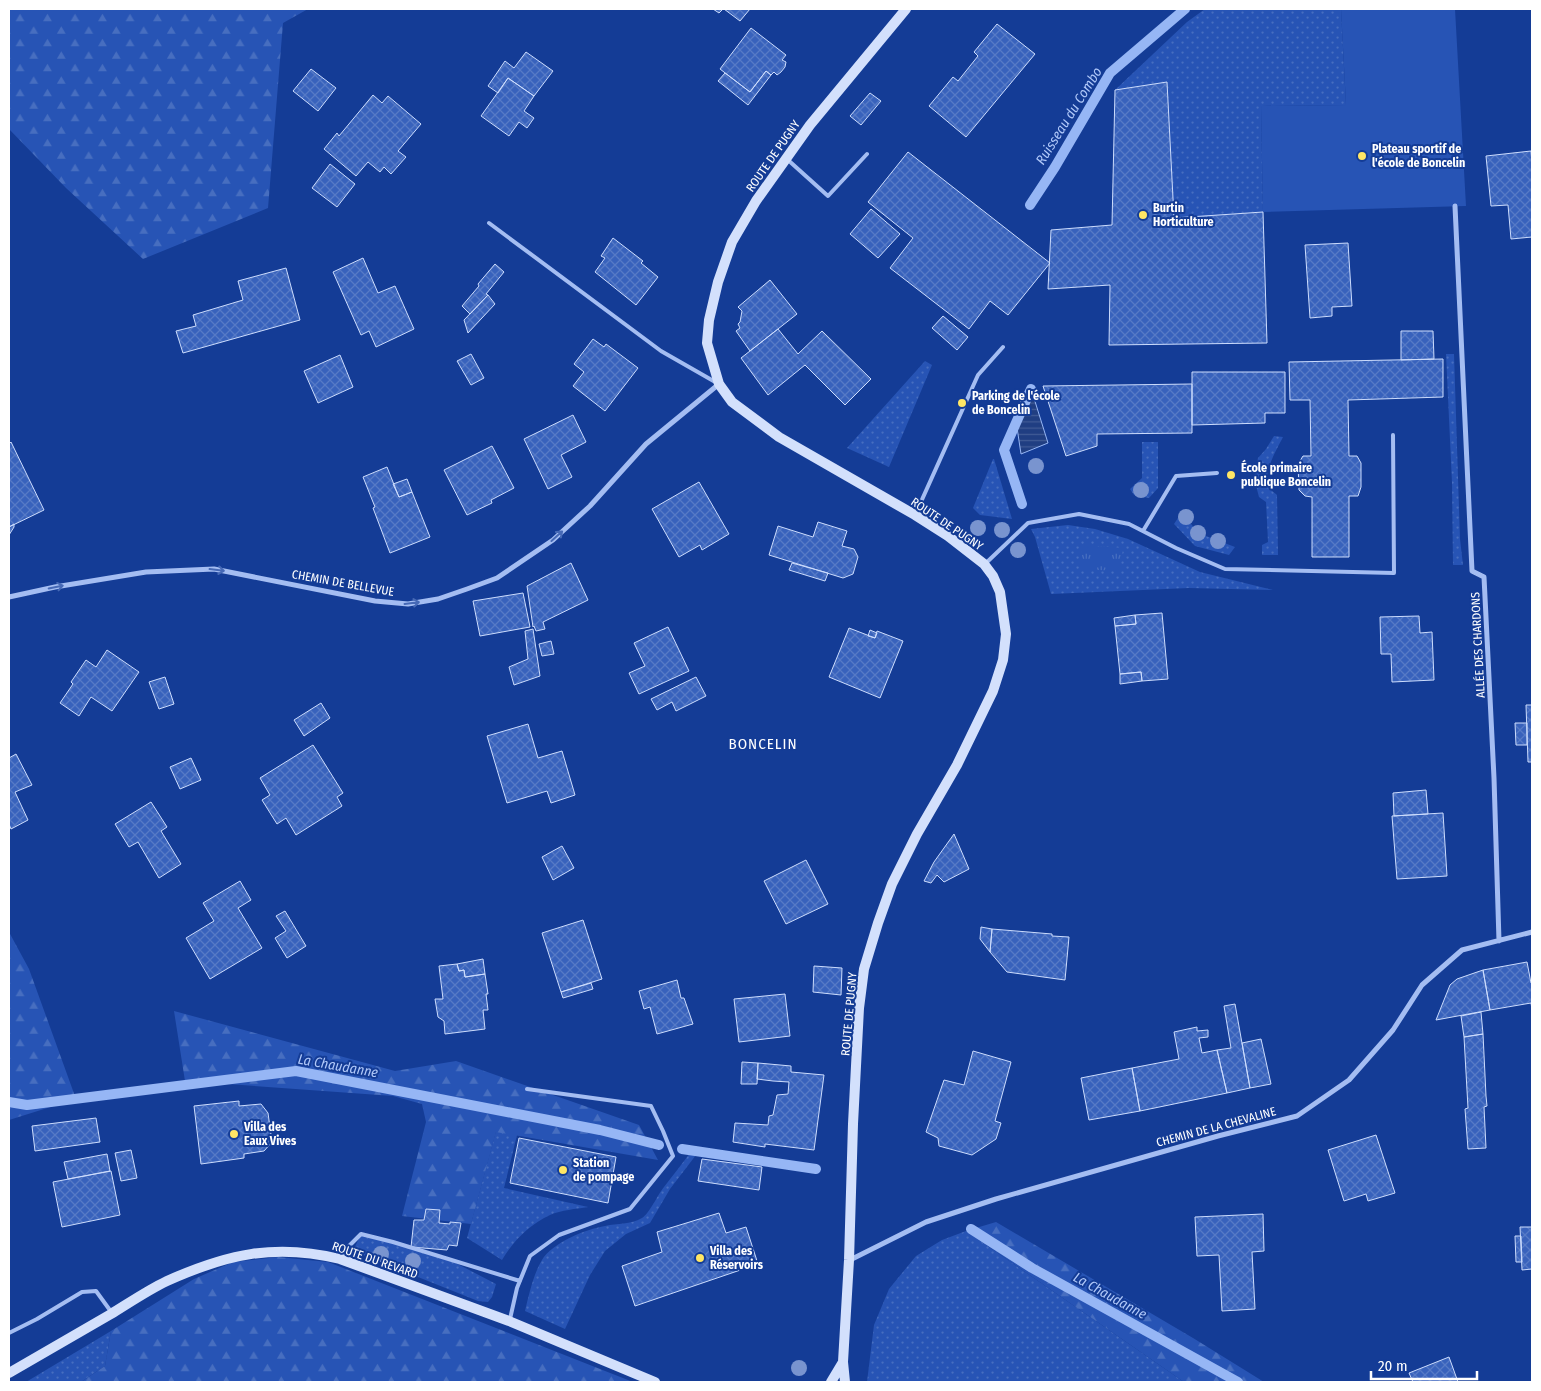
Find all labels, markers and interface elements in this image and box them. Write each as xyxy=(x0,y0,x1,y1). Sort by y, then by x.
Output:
water label: Ruisseau du Combo xyxy=(1032,64,1106,168)
street label: ROUTE DE PUGNY xyxy=(743,118,803,194)
place label: Plateau sportif de l'école de Boncelin xyxy=(1372,142,1465,170)
marker: Plateau sportif de l'école de Boncelin xyxy=(1356,150,1368,162)
place label: Burtin Horticulture xyxy=(1153,201,1214,229)
marker: Burtin Horticulture xyxy=(1137,209,1149,221)
place label: Parking de l'école de Boncelin xyxy=(972,389,1060,417)
marker: Parking de l'école de Boncelin xyxy=(956,397,968,409)
place label: École primaire publique Boncelin xyxy=(1241,459,1331,489)
marker: École primaire publique Boncelin xyxy=(1225,469,1237,481)
street label: ROUTE DE PUGNY xyxy=(908,495,986,553)
one-way arrow xyxy=(551,530,564,542)
one-way arrow xyxy=(209,565,225,575)
street label: CHEMIN DE BELLEVUE xyxy=(291,567,396,599)
one-way arrow xyxy=(48,582,64,592)
street label: ALLÉE DES CHARDONS xyxy=(1467,592,1488,698)
one-way arrow xyxy=(403,598,419,608)
district label: BONCELIN xyxy=(728,735,798,753)
street label: ROUTE DE PUGNY xyxy=(838,972,860,1056)
water label: La Chaudanne xyxy=(297,1051,380,1081)
street label: CHEMIN DE LA CHEVALINE xyxy=(1155,1104,1278,1150)
place label: Villa des Eaux Vives xyxy=(243,1120,297,1148)
marker: Villa des Eaux Vives xyxy=(228,1128,240,1140)
place label: Station de pompage xyxy=(573,1156,634,1184)
marker: Station de pompage xyxy=(557,1164,569,1176)
street label: ROUTE DU REVARD xyxy=(330,1239,420,1281)
place label: Villa des Réservoirs xyxy=(709,1244,764,1272)
marker: Villa des Réservoirs xyxy=(694,1252,706,1264)
water label: La Chaudanne xyxy=(1070,1269,1150,1323)
scale bar xyxy=(1371,1348,1477,1380)
text: 20 m xyxy=(1378,1357,1408,1375)

